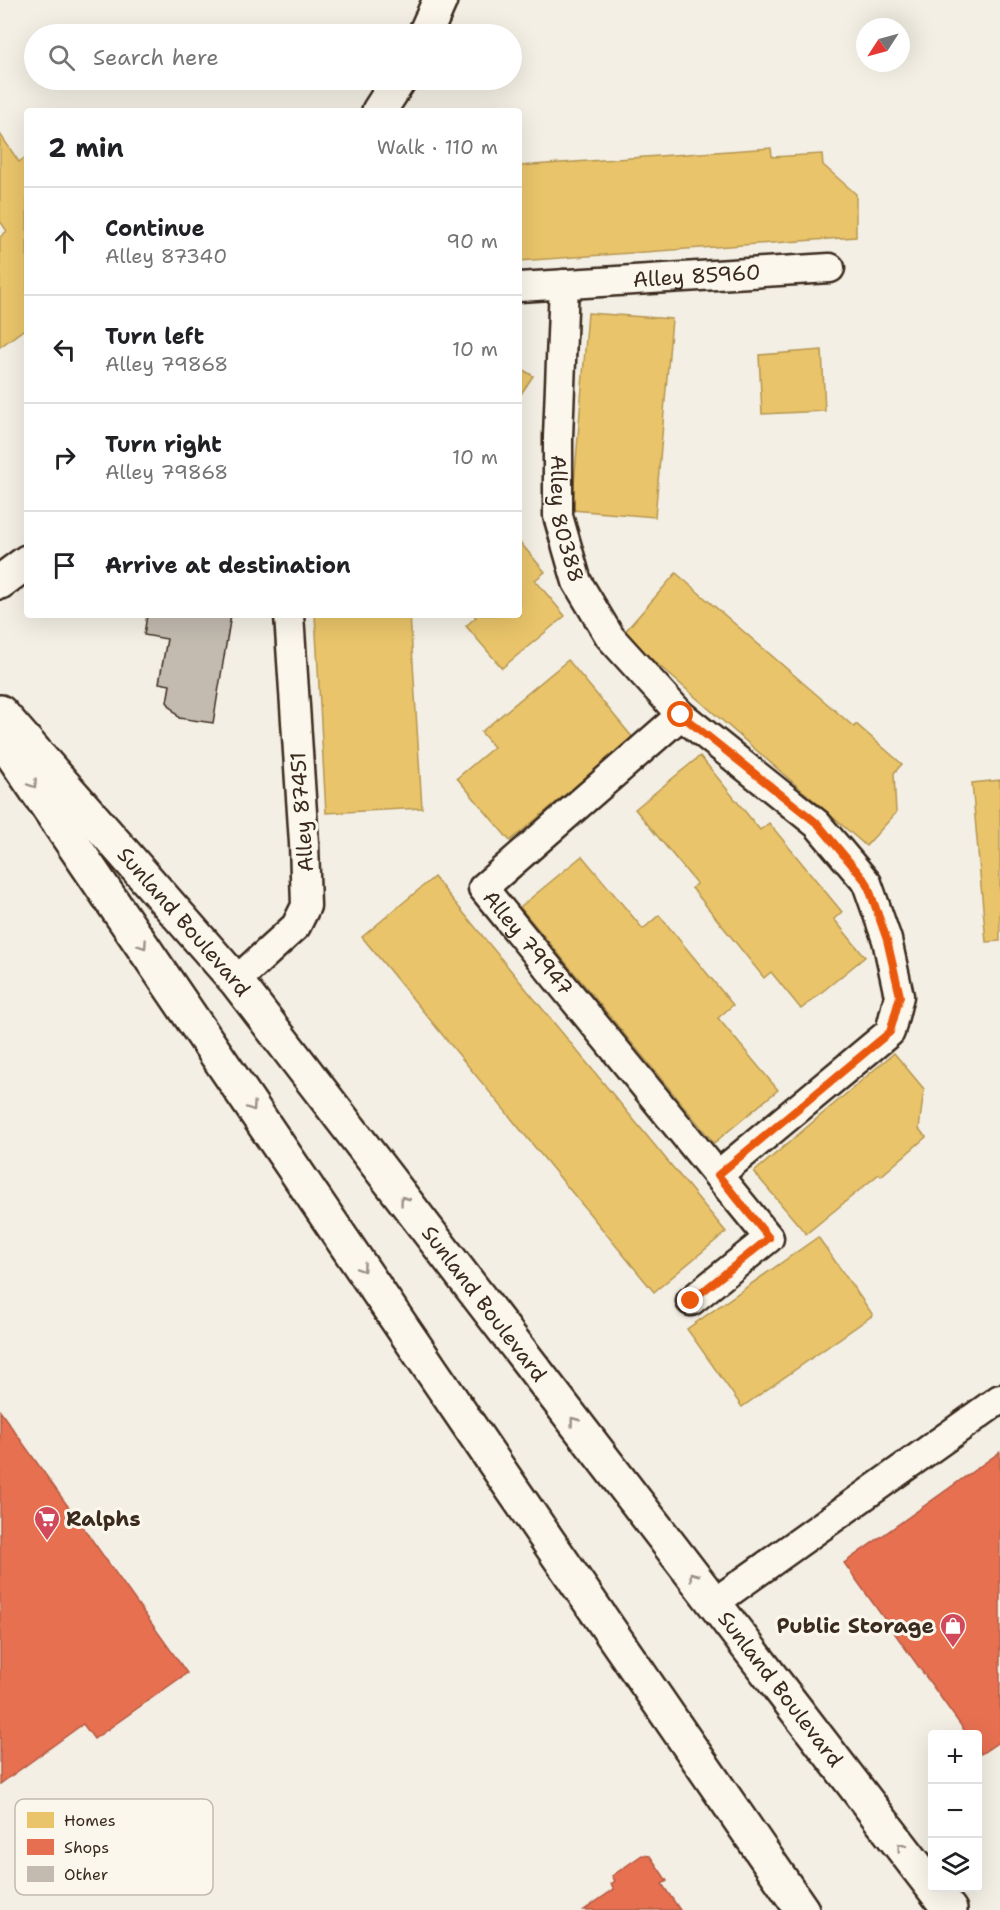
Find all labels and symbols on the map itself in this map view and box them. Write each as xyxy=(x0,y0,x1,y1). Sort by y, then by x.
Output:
north arrow xyxy=(856,18,910,72)
street label: Alley 85960 xyxy=(632,258,761,294)
street label: Alley 80388 xyxy=(544,455,590,586)
route start xyxy=(667,701,693,727)
street label: Alley 87451 xyxy=(284,751,320,873)
one-way arrow xyxy=(26,778,37,789)
street label: Sunland Boulevard xyxy=(111,841,257,1002)
street label: Alley 79947 xyxy=(477,885,579,1002)
one-way arrow xyxy=(136,939,147,950)
one-way arrow xyxy=(245,1100,256,1111)
one-way arrow xyxy=(401,1195,412,1206)
street label: Sunland Boulevard xyxy=(415,1220,553,1388)
one-way arrow xyxy=(355,1261,366,1272)
route end xyxy=(677,1287,703,1313)
one-way arrow xyxy=(571,1417,582,1428)
supermarket icon: Ralphs xyxy=(32,1504,62,1542)
place label: Ralphs xyxy=(66,1505,141,1533)
one-way arrow xyxy=(689,1571,700,1582)
street label: Sunland Boulevard xyxy=(711,1605,849,1773)
shop icon: Public Storage xyxy=(938,1611,968,1649)
place label: Public Storage xyxy=(776,1612,934,1640)
legend xyxy=(15,1799,213,1895)
text: Homes xyxy=(64,1810,116,1831)
text: Shops xyxy=(64,1837,109,1858)
one-way arrow xyxy=(898,1843,909,1854)
text: Other xyxy=(64,1864,108,1885)

